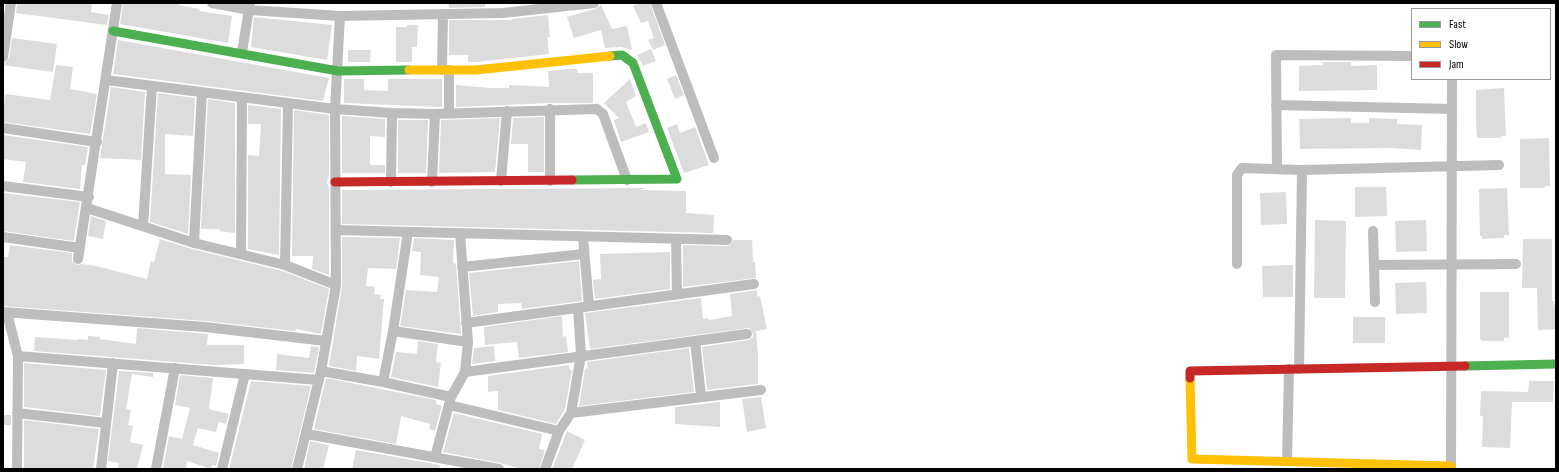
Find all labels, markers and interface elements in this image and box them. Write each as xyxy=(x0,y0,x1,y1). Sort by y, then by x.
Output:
legend xyxy=(1411,8,1551,80)
text: Fast xyxy=(1449,17,1466,32)
text: Slow xyxy=(1449,37,1468,52)
text: Jam xyxy=(1449,57,1464,72)

